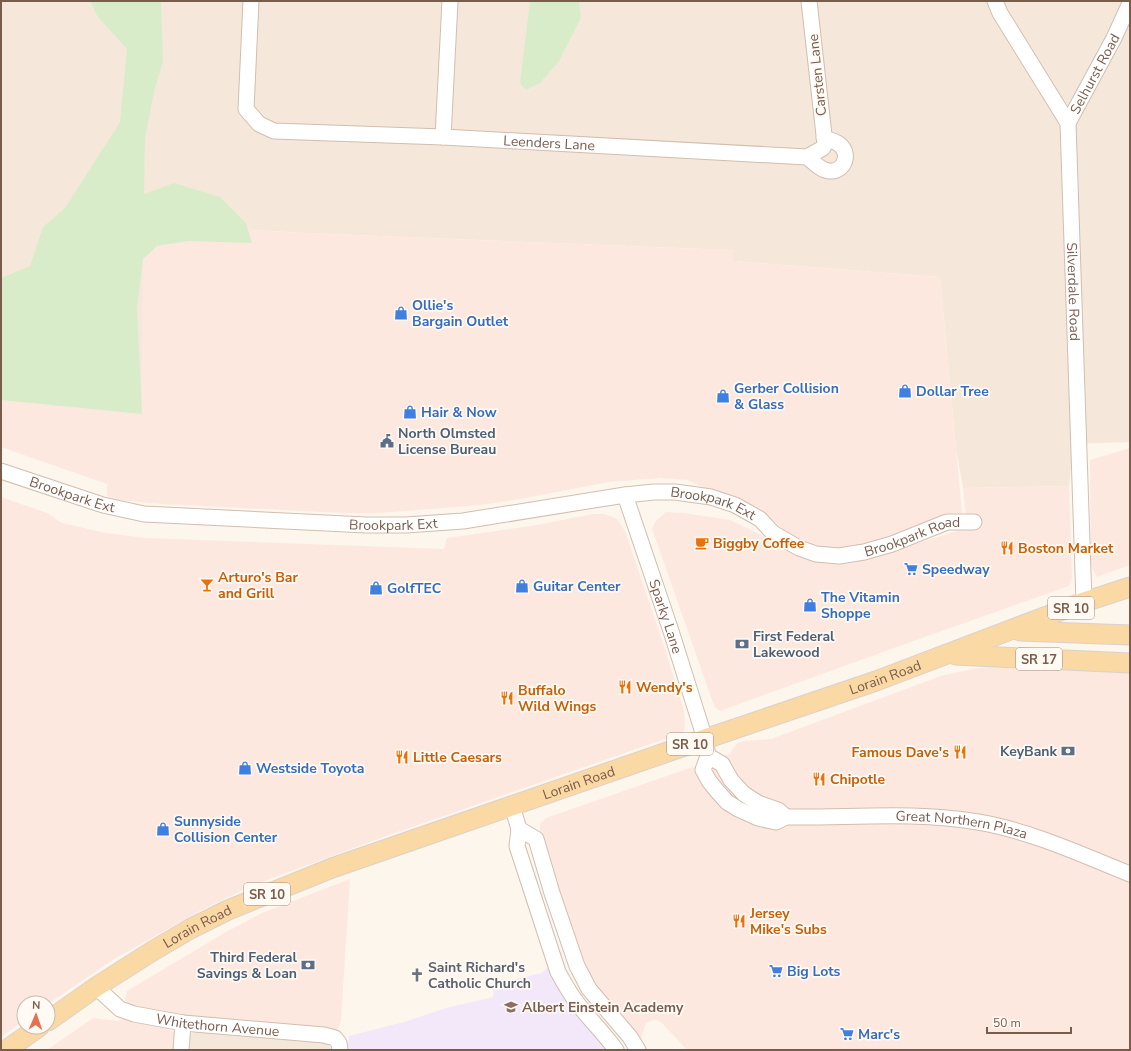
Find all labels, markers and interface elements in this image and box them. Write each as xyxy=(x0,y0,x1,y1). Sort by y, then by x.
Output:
street label: Selhurst Road xyxy=(1066,30,1125,118)
street label: Carsten Lane xyxy=(804,33,831,117)
street label: Leenders Lane xyxy=(503,131,596,155)
street label: Silverdale Road xyxy=(1062,242,1084,341)
place label: Ollie's Bargain Outlet xyxy=(412,296,509,331)
shop icon: Ollie's Bargain Outlet xyxy=(393,305,409,321)
place label: Gerber Collision & Glass xyxy=(734,379,839,414)
place label: Dollar Tree xyxy=(916,382,989,401)
shop icon: Dollar Tree xyxy=(897,383,913,399)
shop icon: Gerber Collision & Glass xyxy=(715,388,731,404)
place label: Hair & Now xyxy=(421,403,497,422)
shop icon: Hair & Now xyxy=(402,404,418,420)
place label: North Olmsted License Bureau xyxy=(398,424,496,459)
public building icon: North Olmsted License Bureau xyxy=(379,433,395,449)
street label: Brookpark Ext xyxy=(27,472,117,517)
street label: Brookpark Ext xyxy=(669,482,759,525)
street label: Brookpark Road xyxy=(862,513,960,561)
street label: Brookpark Ext xyxy=(348,514,438,535)
place label: Biggby Coffee xyxy=(713,534,805,553)
cafe icon: Biggby Coffee xyxy=(694,535,710,551)
place label: Boston Market xyxy=(1018,539,1114,558)
restaurant icon: Boston Market xyxy=(999,540,1015,556)
place label: Speedway xyxy=(922,560,990,579)
supermarket icon: Speedway xyxy=(903,561,919,577)
place label: Arturo's Bar and Grill xyxy=(218,568,299,603)
bar icon: Arturo's Bar and Grill xyxy=(199,577,215,593)
place label: Guitar Center xyxy=(533,577,621,596)
street label: Sparky Lane xyxy=(644,577,687,656)
shop icon: Guitar Center xyxy=(514,578,530,594)
place label: GolfTEC xyxy=(387,579,442,598)
shop icon: GolfTEC xyxy=(368,580,384,596)
place label: The Vitamin Shoppe xyxy=(821,588,900,623)
shop icon: The Vitamin Shoppe xyxy=(802,597,818,613)
road number: SR 10 xyxy=(1048,597,1094,619)
place label: First Federal Lakewood xyxy=(753,627,835,662)
bank icon: First Federal Lakewood xyxy=(734,636,750,652)
road number: SR 17 xyxy=(1016,648,1062,670)
street label: Lorain Road xyxy=(847,656,924,699)
place label: Wendy's xyxy=(636,678,693,697)
restaurant icon: Wendy's xyxy=(617,679,633,695)
place label: Buffalo Wild Wings xyxy=(518,681,597,716)
restaurant icon: Buffalo Wild Wings xyxy=(499,690,515,706)
road number: SR 10 xyxy=(667,733,713,755)
place label: KeyBank xyxy=(1000,742,1057,761)
place label: Famous Dave's xyxy=(851,743,949,762)
bank icon: KeyBank xyxy=(1060,743,1076,759)
restaurant icon: Famous Dave's xyxy=(952,744,968,760)
place label: Little Caesars xyxy=(413,748,502,767)
restaurant icon: Little Caesars xyxy=(394,749,410,765)
place label: Westside Toyota xyxy=(256,759,364,778)
shop icon: Westside Toyota xyxy=(237,760,253,776)
street label: Lorain Road xyxy=(540,762,618,804)
place label: Chipotle xyxy=(830,770,885,789)
restaurant icon: Chipotle xyxy=(811,771,827,787)
street label: Great Northern Plaza xyxy=(896,807,1030,844)
place label: Sunnyside Collision Center xyxy=(174,812,278,847)
shop icon: Sunnyside Collision Center xyxy=(155,821,171,837)
road number: SR 10 xyxy=(244,883,290,905)
street label: Lorain Road xyxy=(160,901,235,953)
place label: Jersey Mike's Subs xyxy=(749,904,827,939)
restaurant icon: Jersey Mike's Subs xyxy=(731,913,747,929)
place label: Third Federal Savings & Loan xyxy=(197,948,298,983)
bank icon: Third Federal Savings & Loan xyxy=(300,957,316,973)
place label: Saint Richard's Catholic Church xyxy=(428,958,531,993)
place label: Big Lots xyxy=(787,962,841,981)
supermarket icon: Big Lots xyxy=(768,963,784,979)
church icon: Saint Richard's Catholic Church xyxy=(409,967,425,983)
north arrow xyxy=(16,995,56,1035)
text: N xyxy=(32,998,41,1013)
place label: Albert Einstein Academy xyxy=(522,998,684,1017)
school or university icon: Albert Einstein Academy xyxy=(503,999,519,1015)
street label: Whitethorn Avenue xyxy=(154,1009,280,1041)
scale bar xyxy=(987,1009,1071,1035)
text: 50 m xyxy=(993,1015,1021,1031)
place label: Marc's xyxy=(858,1025,900,1044)
supermarket icon: Marc's xyxy=(839,1026,855,1042)

